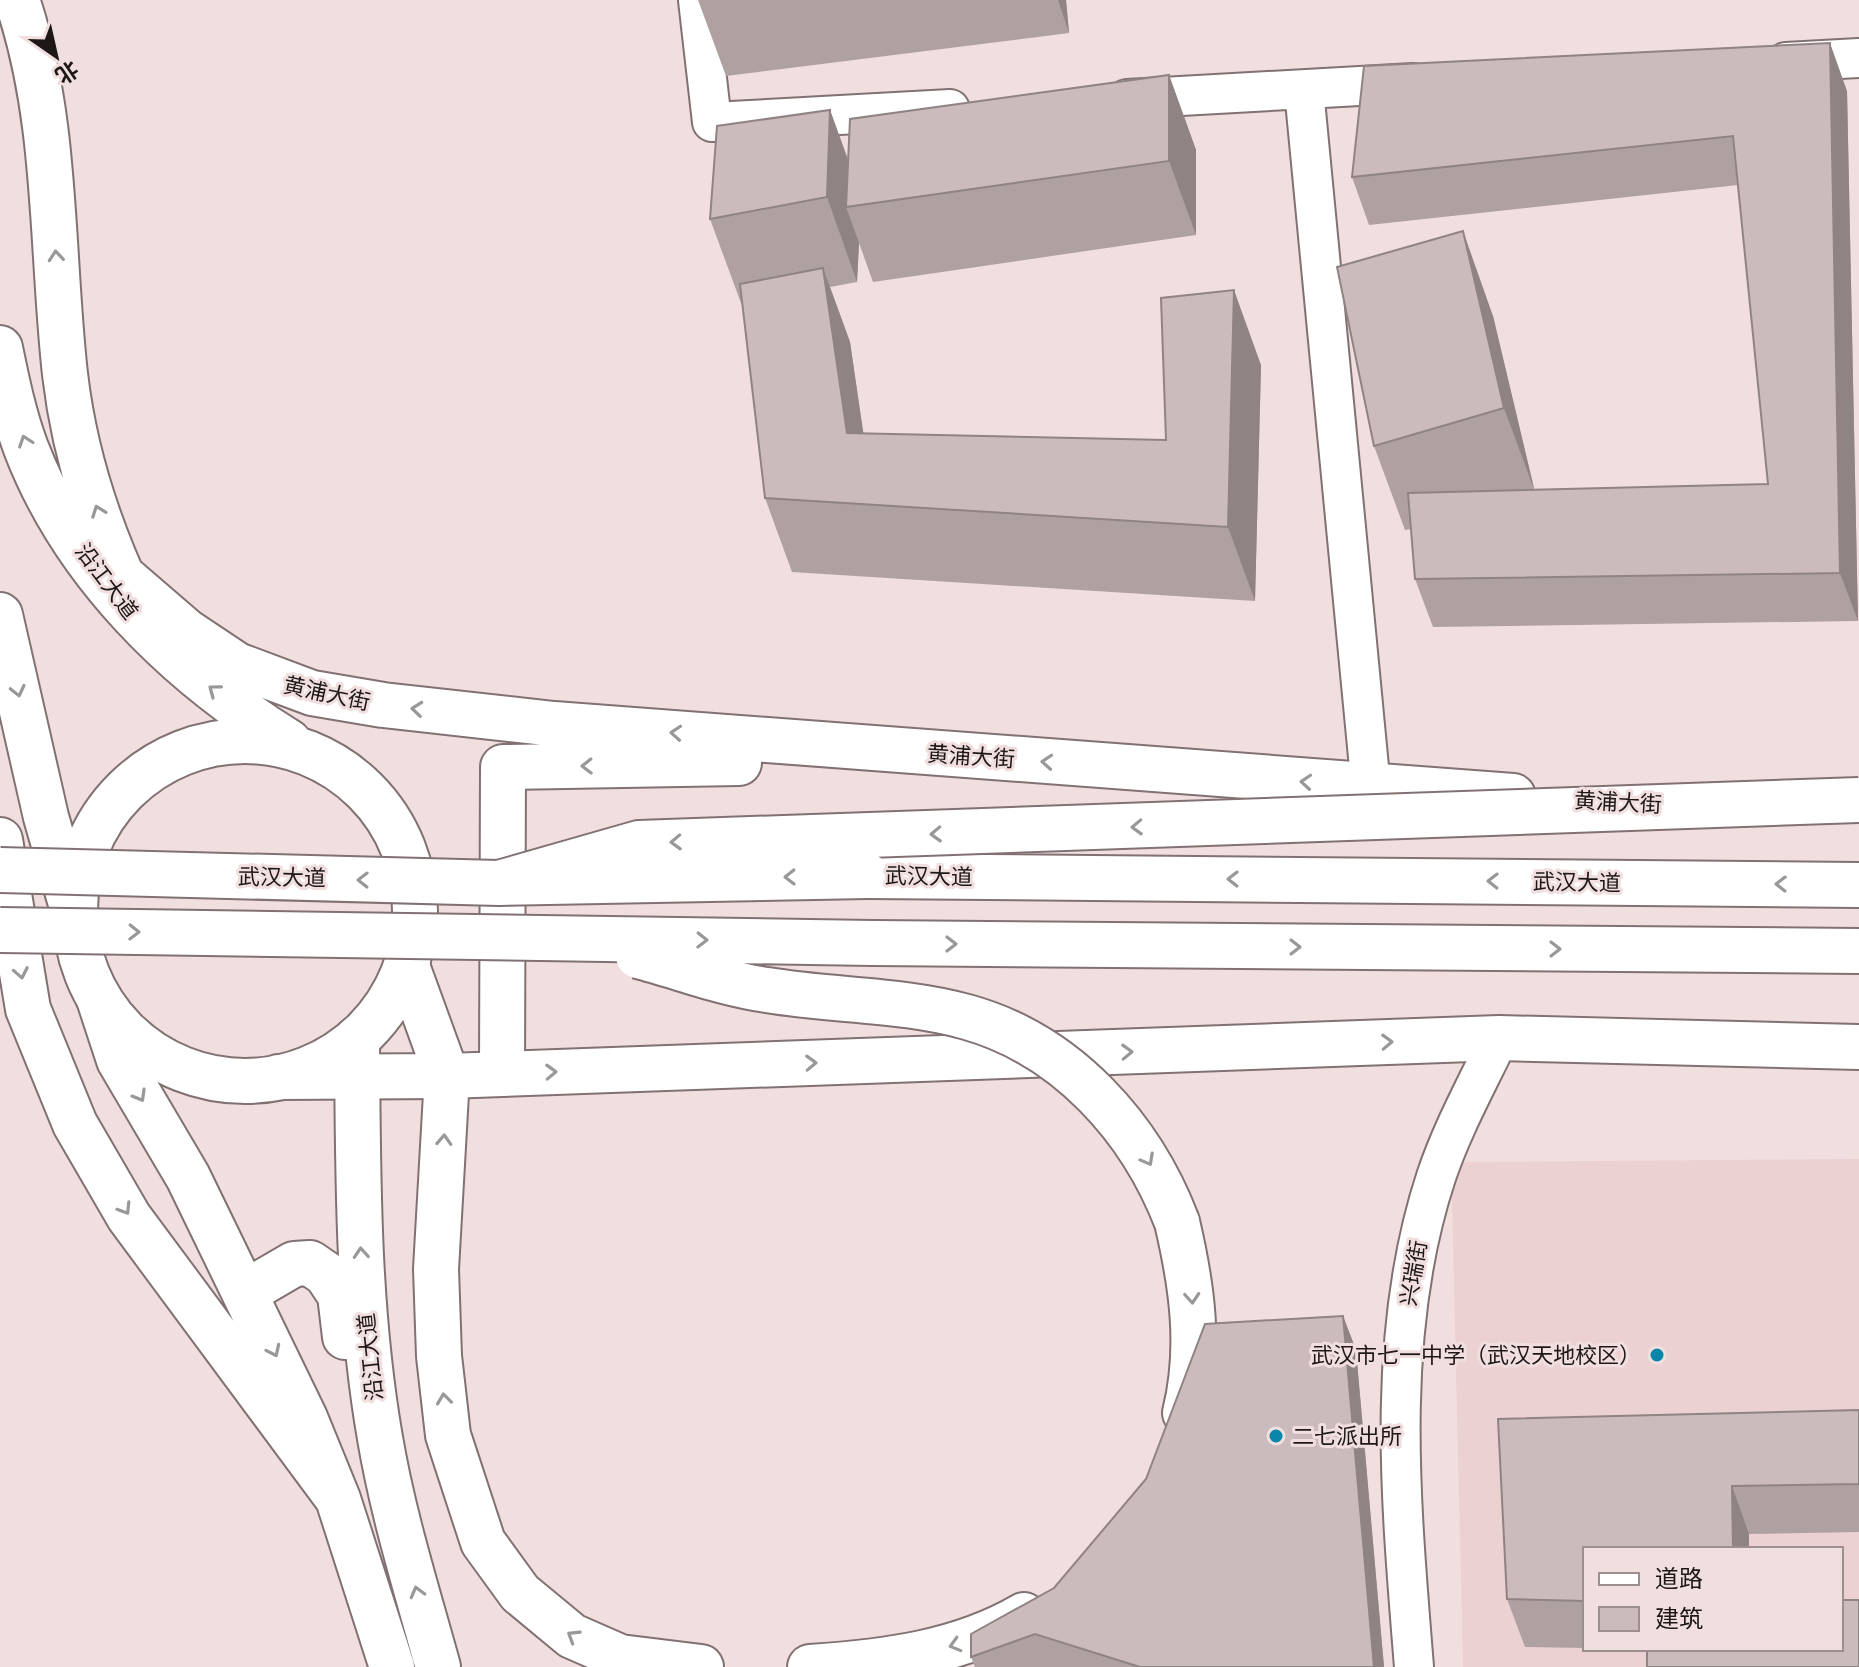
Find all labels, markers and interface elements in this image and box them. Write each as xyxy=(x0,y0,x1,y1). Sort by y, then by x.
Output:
north arrow xyxy=(16,16,96,96)
text: 北 xyxy=(50,55,86,94)
one-way arrow xyxy=(48,249,65,262)
one-way arrow xyxy=(18,435,34,449)
one-way arrow xyxy=(91,505,107,519)
street label: 沿江大道 xyxy=(69,535,148,625)
street label: 黄浦大街 xyxy=(281,666,374,716)
one-way arrow xyxy=(9,683,26,697)
one-way arrow xyxy=(208,685,222,699)
one-way arrow xyxy=(410,700,423,717)
one-way arrow xyxy=(669,725,682,742)
street label: 黄浦大街 xyxy=(926,735,1016,773)
one-way arrow xyxy=(1040,754,1053,771)
one-way arrow xyxy=(580,757,593,775)
one-way arrow xyxy=(1299,774,1312,791)
street label: 黄浦大街 xyxy=(1573,782,1663,818)
one-way arrow xyxy=(1131,819,1143,836)
one-way arrow xyxy=(929,825,942,843)
one-way arrow xyxy=(669,833,682,850)
street label: 武汉大道 xyxy=(885,857,973,891)
street label: 武汉大道 xyxy=(238,858,326,892)
street label: 武汉大道 xyxy=(1533,863,1621,897)
one-way arrow xyxy=(783,868,796,886)
one-way arrow xyxy=(1226,870,1239,888)
one-way arrow xyxy=(356,871,368,888)
one-way arrow xyxy=(1486,872,1499,890)
one-way arrow xyxy=(1774,875,1787,893)
one-way arrow xyxy=(128,923,141,941)
one-way arrow xyxy=(696,932,709,949)
one-way arrow xyxy=(945,935,958,953)
one-way arrow xyxy=(1289,938,1302,955)
one-way arrow xyxy=(1549,940,1562,958)
one-way arrow xyxy=(12,966,29,979)
one-way arrow xyxy=(1381,1034,1394,1051)
one-way arrow xyxy=(1121,1043,1134,1060)
one-way arrow xyxy=(805,1054,818,1071)
one-way arrow xyxy=(546,1064,558,1081)
one-way arrow xyxy=(130,1087,146,1102)
one-way arrow xyxy=(436,1133,453,1146)
one-way arrow xyxy=(1138,1151,1154,1166)
one-way arrow xyxy=(115,1201,130,1215)
street label: 兴瑞街 xyxy=(1390,1237,1433,1308)
one-way arrow xyxy=(353,1246,370,1259)
one-way arrow xyxy=(1183,1292,1200,1305)
street label: 沿江大道 xyxy=(347,1312,389,1403)
place label: 武汉市七一中学（武汉天地校区） xyxy=(1311,1337,1641,1369)
one-way arrow xyxy=(264,1342,280,1357)
marker: 武汉市七一中学（武汉天地校区） xyxy=(1648,1346,1666,1364)
one-way arrow xyxy=(435,1392,452,1405)
place label: 二七派出所 xyxy=(1292,1418,1402,1450)
marker: 二七派出所 xyxy=(1267,1427,1285,1445)
legend xyxy=(1583,1547,1843,1651)
text: 道路 xyxy=(1655,1559,1703,1594)
one-way arrow xyxy=(410,1585,427,1599)
text: 建筑 xyxy=(1655,1599,1703,1634)
one-way arrow xyxy=(567,1630,582,1645)
one-way arrow xyxy=(949,1636,963,1652)

